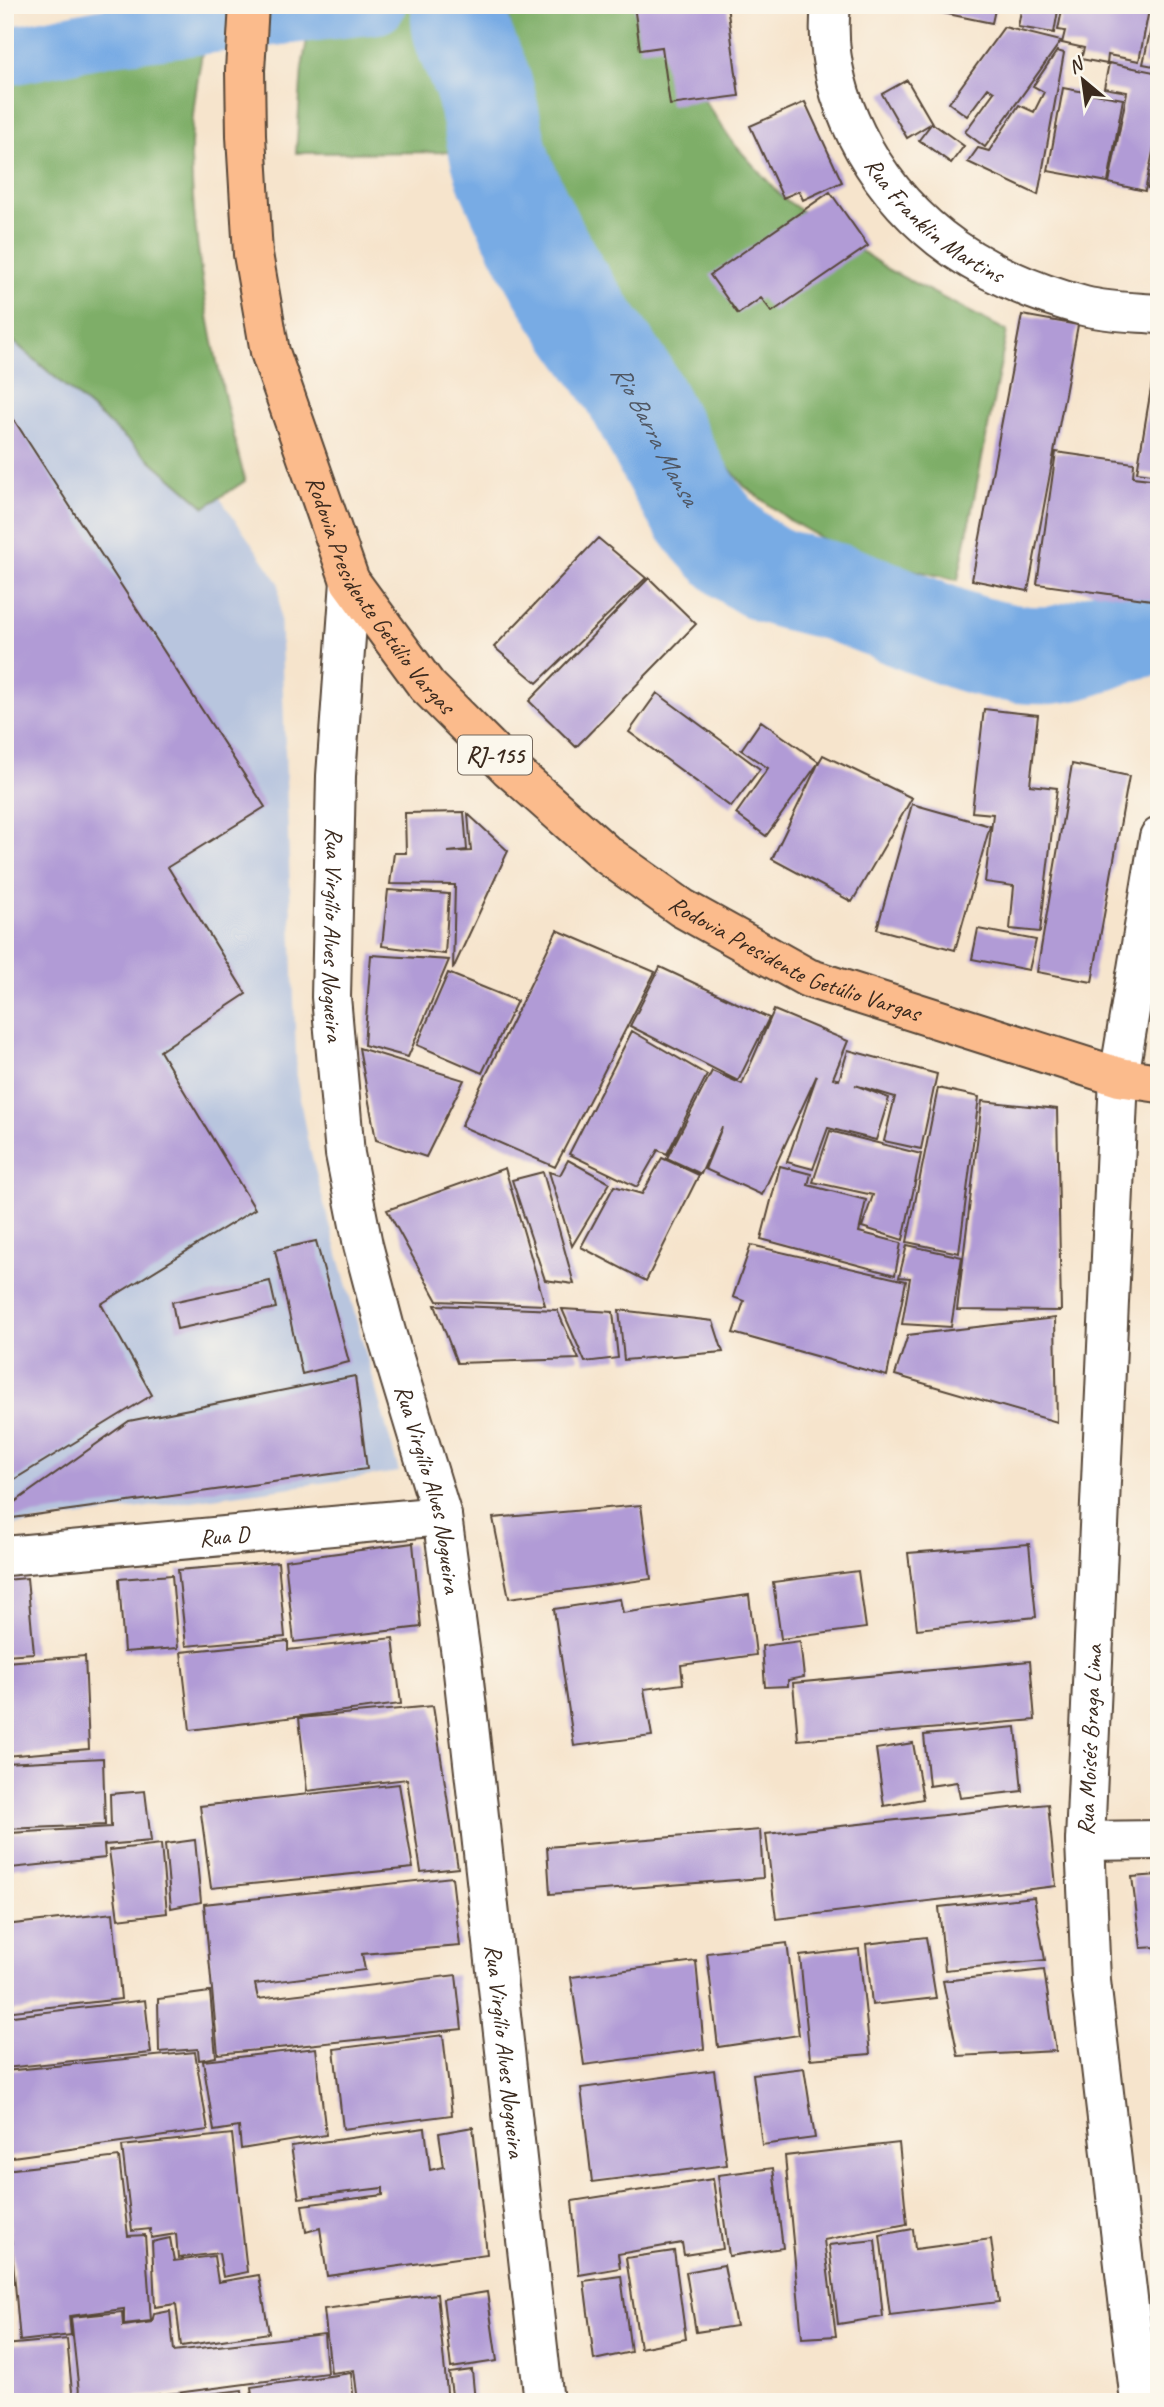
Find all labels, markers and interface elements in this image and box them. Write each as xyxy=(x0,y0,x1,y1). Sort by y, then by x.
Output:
north arrow xyxy=(1048,46,1118,116)
text: N xyxy=(1064,51,1089,79)
street label: Rua Franklin Martins xyxy=(858,152,1010,290)
water label: Rio Barra Mansa xyxy=(604,358,709,514)
street label: Rodovia Presidente Getúlio Vargas xyxy=(299,472,463,722)
road number: RJ-155 xyxy=(458,736,532,775)
street label: Rua Virgílio Alves Nogueira xyxy=(316,827,350,1044)
street label: Rodovia Presidente Getúlio Vargas xyxy=(663,889,927,1029)
street label: Rua Virgílio Alves Nogueira xyxy=(388,1381,468,1596)
street label: Rua D xyxy=(198,1519,253,1553)
street label: Rua Moisés Braga Lima xyxy=(1070,1642,1109,1836)
street label: Rua Virgílio Alves Nogueira xyxy=(478,1943,532,2160)

